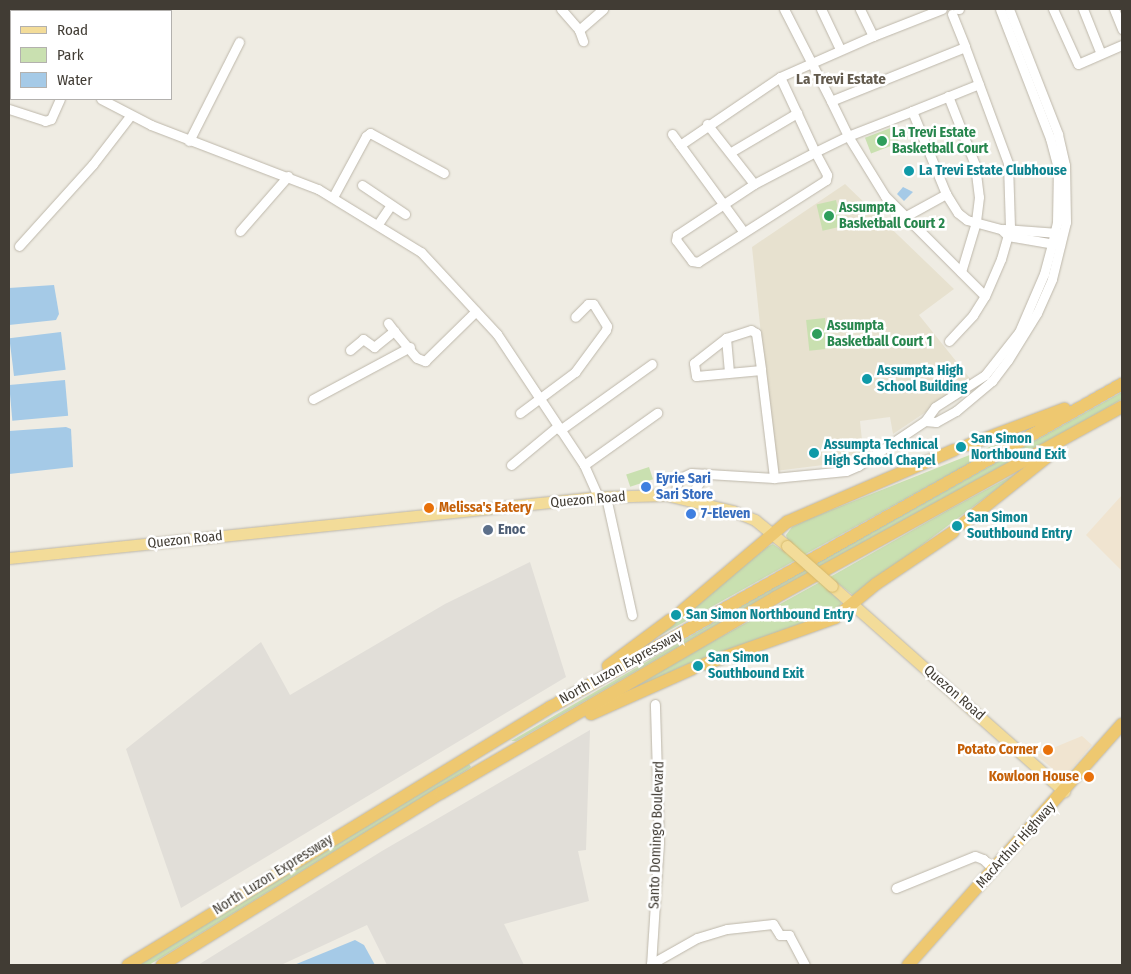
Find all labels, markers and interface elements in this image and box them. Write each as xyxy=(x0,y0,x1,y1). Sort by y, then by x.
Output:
legend xyxy=(10,10,172,100)
text: Road xyxy=(57,21,88,39)
text: Park xyxy=(57,46,84,64)
text: Water xyxy=(57,71,92,89)
district label: La Trevi Estate xyxy=(796,71,886,89)
place label: La Trevi Estate Basketball Court xyxy=(892,125,989,158)
marker: La Trevi Estate Basketball Court xyxy=(876,135,888,147)
place label: La Trevi Estate Clubhouse xyxy=(919,163,1067,179)
marker: La Trevi Estate Clubhouse xyxy=(903,165,915,177)
place label: Assumpta Basketball Court 2 xyxy=(839,200,945,232)
marker: Assumpta Basketball Court 2 xyxy=(823,210,835,222)
place label: Assumpta Basketball Court 1 xyxy=(827,318,932,351)
marker: Assumpta Basketball Court 1 xyxy=(811,328,823,340)
place label: Assumpta High School Building xyxy=(877,363,967,396)
marker: Assumpta High School Building xyxy=(861,373,873,385)
place label: San Simon Northbound Exit xyxy=(971,431,1066,464)
place label: Assumpta Technical High School Chapel xyxy=(824,437,938,470)
marker: San Simon Northbound Exit xyxy=(955,441,967,453)
marker: Assumpta Technical High School Chapel xyxy=(808,447,820,459)
place label: Eyrie Sari Sari Store xyxy=(656,471,713,504)
marker: Eyrie Sari Sari Store xyxy=(640,481,652,493)
street label: Quezon Road xyxy=(550,488,626,512)
place label: Melissa's Eatery xyxy=(439,500,532,516)
marker: Melissa's Eatery xyxy=(423,502,435,514)
place label: 7-Eleven xyxy=(701,506,750,522)
marker: 7-Eleven xyxy=(685,508,697,520)
place label: San Simon Southbound Entry xyxy=(967,510,1072,542)
marker: San Simon Southbound Entry xyxy=(951,520,963,532)
place label: Enoc xyxy=(498,522,525,538)
marker: Enoc xyxy=(482,524,494,536)
street label: Quezon Road xyxy=(147,528,223,552)
place label: San Simon Northbound Entry xyxy=(686,607,854,623)
marker: San Simon Northbound Entry xyxy=(670,609,682,621)
street label: North Luzon Expressway xyxy=(557,626,685,708)
place label: San Simon Southbound Exit xyxy=(708,650,804,682)
marker: San Simon Southbound Exit xyxy=(692,660,704,672)
street label: Quezon Road xyxy=(920,662,988,724)
place label: Potato Corner xyxy=(957,742,1038,758)
marker: Potato Corner xyxy=(1042,744,1054,756)
street label: Santo Domingo Boulevard xyxy=(646,761,668,909)
place label: Kowloon House xyxy=(989,769,1079,785)
marker: Kowloon House xyxy=(1083,771,1095,783)
street label: MacArthur Highway xyxy=(973,798,1059,892)
street label: North Luzon Expressway xyxy=(210,831,336,919)

